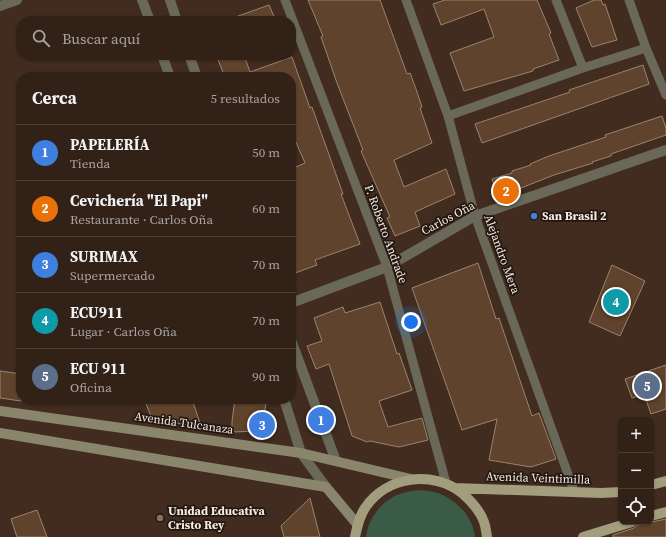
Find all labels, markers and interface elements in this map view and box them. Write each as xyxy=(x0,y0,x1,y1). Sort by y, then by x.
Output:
search box xyxy=(16,16,296,60)
icon: search xyxy=(30,27,52,49)
text: Buscar aquí xyxy=(62,28,140,49)
text: Cerca xyxy=(32,86,77,110)
text: 5 resultados xyxy=(210,90,280,107)
text: PAPELERÍA xyxy=(70,134,150,155)
text: 1 xyxy=(41,144,49,161)
text: 50 m xyxy=(252,144,280,161)
text: Tienda xyxy=(70,155,110,172)
pin: 2 xyxy=(493,176,519,206)
street label: P. Roberto Andrade xyxy=(361,182,411,286)
text: Cevichería "El Papi" xyxy=(70,190,208,211)
street label: Carlos Oña xyxy=(418,197,478,239)
text: 2 xyxy=(41,200,49,217)
text: 60 m xyxy=(252,200,280,217)
place label: San Brasil 2 xyxy=(542,208,607,224)
text: Restaurante · Carlos Oña xyxy=(70,211,213,228)
marker: San Brasil 2 xyxy=(529,211,539,221)
street label: Alejandro Mera xyxy=(480,212,524,297)
text: SURIMAX xyxy=(70,246,138,267)
text: 3 xyxy=(41,256,49,273)
text: 70 m xyxy=(252,256,280,273)
text: Supermercado xyxy=(70,267,155,284)
pin: 4 xyxy=(603,287,629,317)
text: ECU911 xyxy=(70,302,123,323)
text: 4 xyxy=(41,312,49,329)
text: 70 m xyxy=(252,312,280,329)
your location xyxy=(401,312,421,332)
text: Lugar · Carlos Oña xyxy=(70,323,177,340)
text: ECU 911 xyxy=(70,358,126,379)
text: 5 xyxy=(41,368,49,385)
text: 90 m xyxy=(252,368,280,385)
pin: 5 xyxy=(634,371,660,401)
text: Oficina xyxy=(70,379,112,396)
pin: 1 xyxy=(308,405,334,435)
street label: Avenida Tulcanaza xyxy=(133,408,235,438)
pin: 3 xyxy=(249,410,275,440)
map controls xyxy=(618,417,654,525)
button: + xyxy=(618,417,654,453)
button: − xyxy=(618,453,654,489)
street label: Avenida Veintimilla xyxy=(486,468,591,488)
button: locate xyxy=(618,489,654,525)
place label: Unidad Educativa Cristo Rey xyxy=(168,503,266,533)
marker: Unidad Educativa Cristo Rey xyxy=(155,513,165,523)

